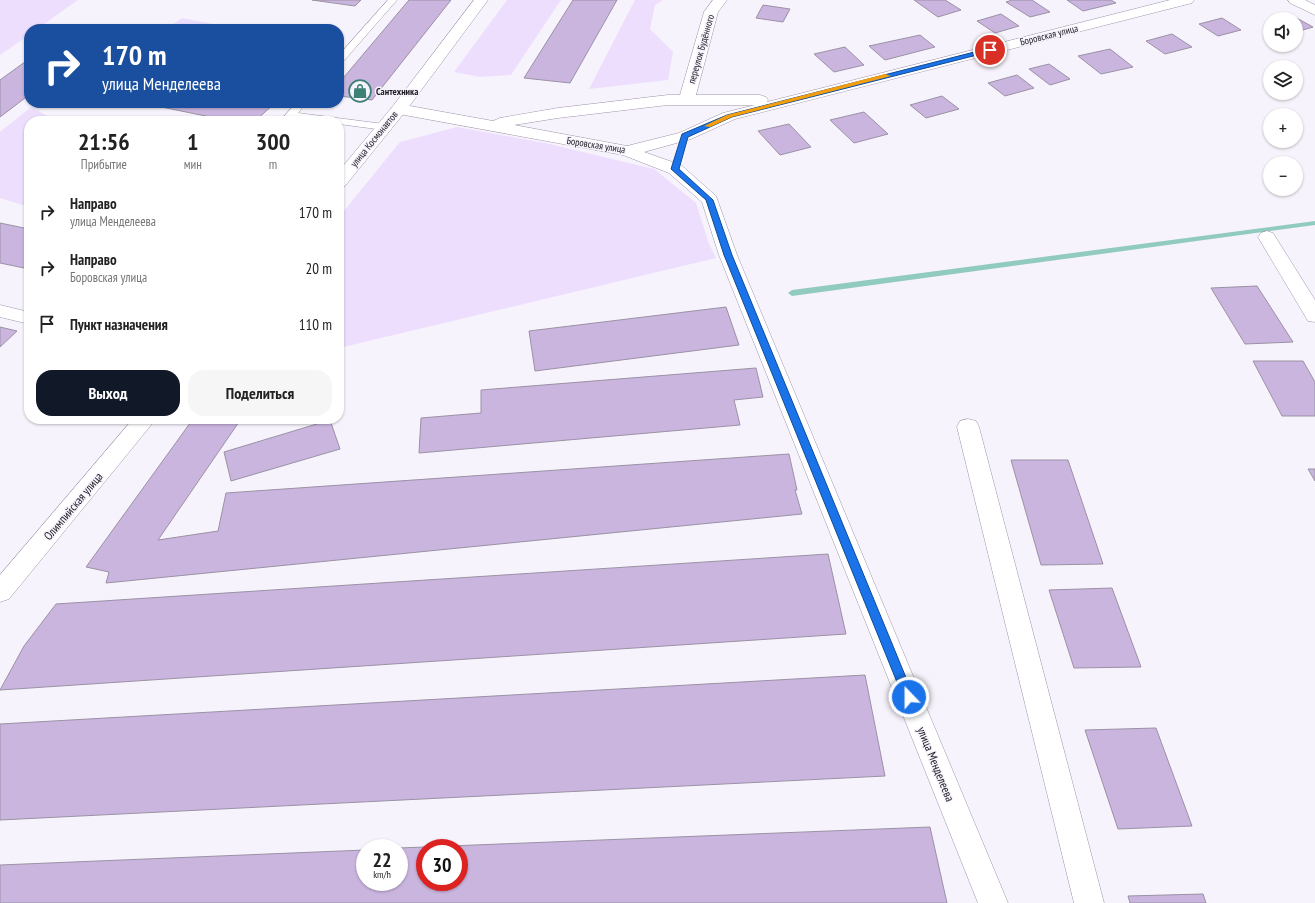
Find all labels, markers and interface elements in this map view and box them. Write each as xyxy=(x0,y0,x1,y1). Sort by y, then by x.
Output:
map controls xyxy=(1263,12,1303,196)
button: sound xyxy=(1263,12,1303,52)
street label: переулок Будённого xyxy=(685,13,717,85)
street label: Боровская улица xyxy=(1019,22,1079,48)
pin xyxy=(973,33,1007,67)
text: 170 m xyxy=(102,36,166,73)
icon: arrive xyxy=(979,39,1001,61)
icon: right xyxy=(36,40,88,92)
button: layers xyxy=(1263,60,1303,100)
text: улица Менделеева xyxy=(102,72,221,95)
shop icon: Сантехника xyxy=(347,78,373,104)
place label: Сантехника xyxy=(376,85,418,98)
street label: улица Космонавтов xyxy=(347,108,401,170)
button: + xyxy=(1263,108,1303,148)
text: 21:56 xyxy=(78,126,130,157)
text: 1 xyxy=(187,126,198,157)
text: 300 xyxy=(256,126,290,157)
street label: Боровская улица xyxy=(566,134,626,156)
text: Прибытие xyxy=(81,156,127,173)
text: мин xyxy=(184,156,202,173)
text: m xyxy=(269,156,277,173)
button: − xyxy=(1263,156,1303,196)
text: Направо xyxy=(70,194,117,213)
icon: right xyxy=(36,201,58,223)
text: 170 m xyxy=(299,203,332,222)
text: улица Менделеева xyxy=(70,213,156,230)
text: Направо xyxy=(70,250,117,269)
icon: right xyxy=(36,257,58,279)
text: 20 m xyxy=(306,259,332,278)
text: Боровская улица xyxy=(70,269,147,286)
icon: arrive xyxy=(36,313,58,335)
text: Пункт назначения xyxy=(70,315,168,334)
text: 110 m xyxy=(299,315,332,334)
button: Выход xyxy=(36,370,180,416)
button: Поделиться xyxy=(188,370,332,416)
street label: Олимпийская улица xyxy=(40,469,106,543)
position arrow xyxy=(888,676,930,718)
street label: улица Менделеева xyxy=(914,724,958,804)
speed limit sign: 30 xyxy=(416,839,468,891)
text: 22 xyxy=(372,847,392,873)
text: km/h xyxy=(373,868,391,881)

